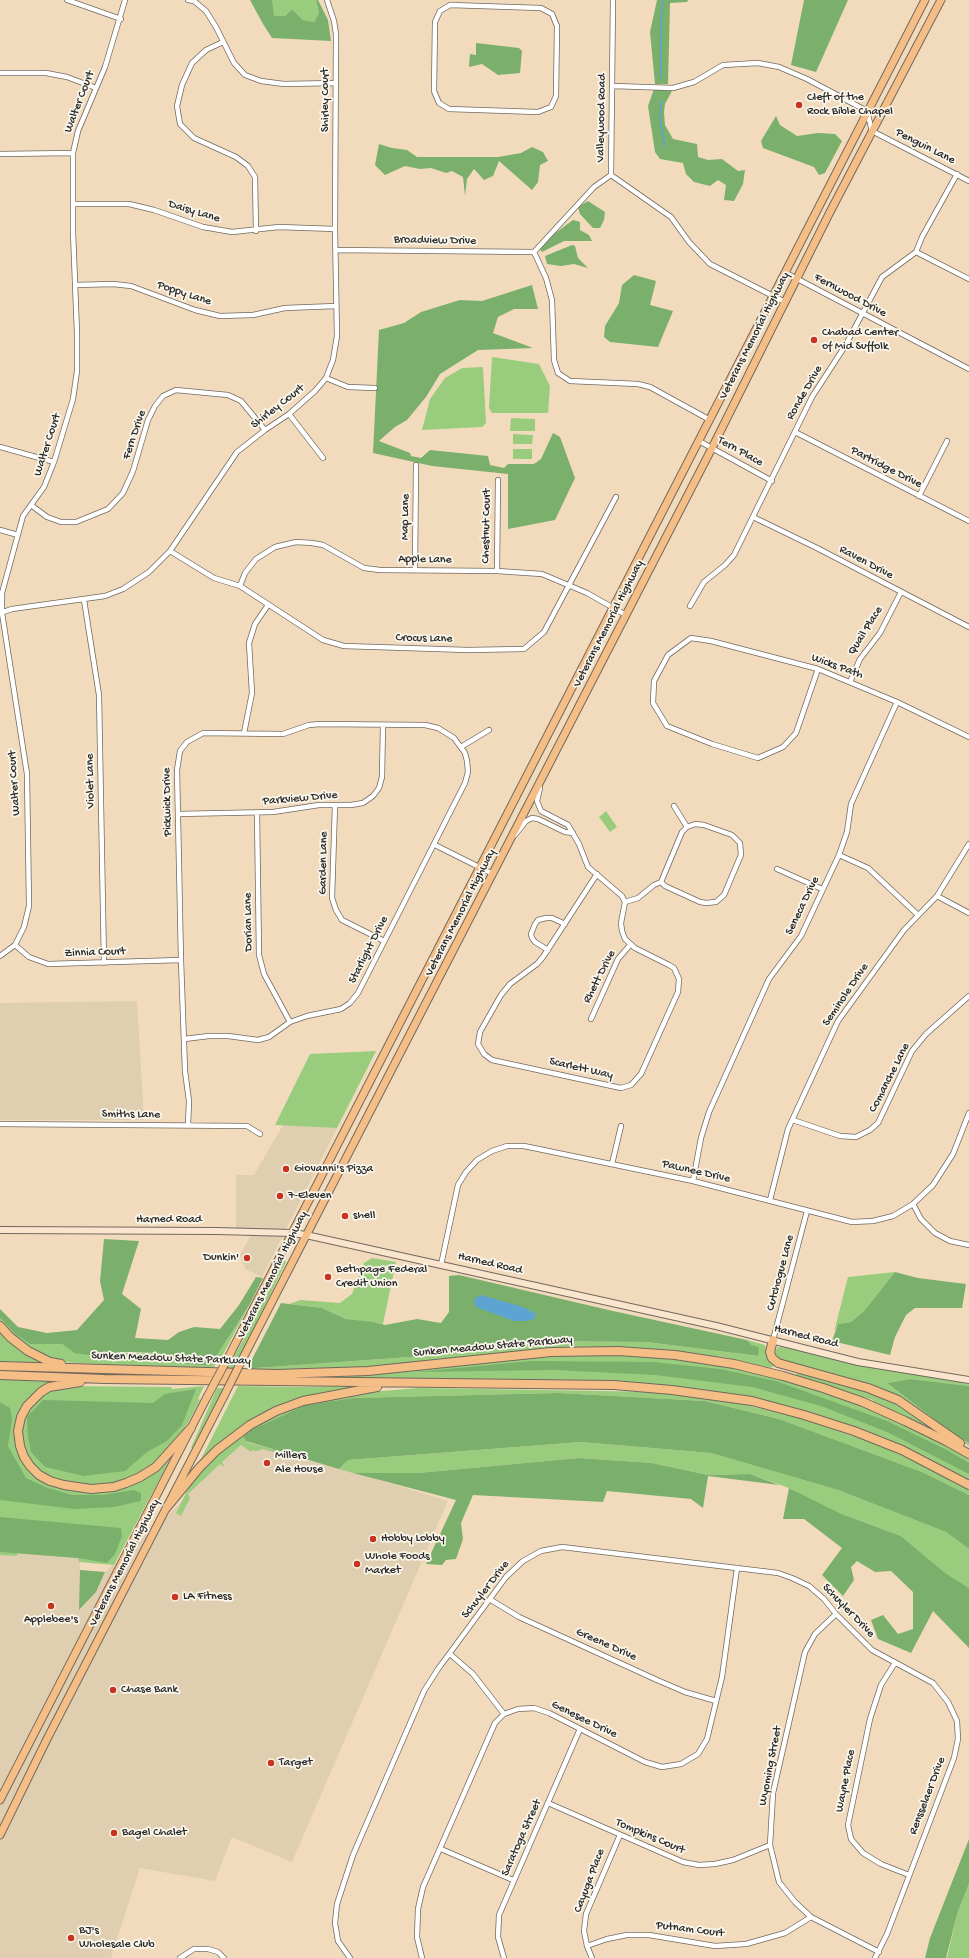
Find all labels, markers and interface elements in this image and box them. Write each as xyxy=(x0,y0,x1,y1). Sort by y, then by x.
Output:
street label: Shirley Court xyxy=(319,68,333,132)
street label: Walter Court xyxy=(62,69,98,135)
street label: Valleywood Road xyxy=(594,74,610,162)
place label: Cleft of the Rock Bible Chapel xyxy=(807,91,893,119)
marker: Cleft of the Rock Bible Chapel xyxy=(794,100,804,110)
street label: Penguin Lane xyxy=(893,126,957,168)
street label: Daisy Lane xyxy=(166,197,222,227)
street label: Broadview Drive xyxy=(394,233,476,249)
street label: Veterans Memorial Highway xyxy=(717,270,793,402)
street label: Fernwood Drive xyxy=(811,271,889,321)
street label: Poppy Lane xyxy=(155,278,213,310)
place label: Chabad Center of Mid Suffolk xyxy=(822,326,898,354)
marker: Chabad Center of Mid Suffolk xyxy=(809,335,819,345)
street label: Ronde Drive xyxy=(784,363,826,423)
street label: Shirley Court xyxy=(248,382,308,432)
street label: Fern Drive xyxy=(120,408,150,462)
street label: Walter Court xyxy=(31,412,65,478)
street label: Tern Place xyxy=(715,434,765,470)
street label: Partridge Drive xyxy=(848,444,924,492)
street label: Chestnut Court xyxy=(479,488,495,564)
street label: Map Lane xyxy=(398,494,414,540)
street label: Raven Drive xyxy=(837,543,895,583)
street label: Apple Lane xyxy=(398,552,452,568)
street label: Veterans Memorial Highway xyxy=(571,558,647,690)
street label: Quail Place xyxy=(845,604,887,658)
street label: Crocus Lane xyxy=(395,631,453,647)
street label: Wicks Path xyxy=(809,651,865,683)
street label: Walter Court xyxy=(6,750,24,816)
street label: Violet Lane xyxy=(83,753,99,809)
street label: Pickwick Drive xyxy=(160,767,176,837)
street label: Parkview Drive xyxy=(262,789,338,809)
street label: Garden Lane xyxy=(316,831,332,895)
street label: Veterans Memorial Highway xyxy=(423,847,499,979)
street label: Seneca Drive xyxy=(783,874,823,938)
street label: Dorian Lane xyxy=(241,892,257,952)
street label: Starlight Drive xyxy=(346,914,392,986)
street label: Zinnia Court xyxy=(64,945,126,961)
street label: Rhett Drive xyxy=(580,948,620,1006)
street label: Seminole Drive xyxy=(820,961,872,1029)
street label: Comanche Lane xyxy=(866,1041,914,1115)
street label: Scarlett Way xyxy=(548,1055,614,1083)
street label: Smiths Lane xyxy=(102,1107,160,1123)
street label: Pawnee Drive xyxy=(660,1157,732,1187)
place label: Giovanni's Pizza xyxy=(294,1162,373,1176)
marker: Giovanni's Pizza xyxy=(281,1164,291,1174)
place label: 7-Eleven xyxy=(288,1189,332,1203)
marker: 7-Eleven xyxy=(275,1191,285,1201)
street label: Veterans Memorial Highway xyxy=(235,1209,311,1341)
place label: shell xyxy=(353,1209,375,1223)
marker: shell xyxy=(340,1211,350,1221)
street label: Harned Road xyxy=(136,1213,202,1227)
street label: Cutchogue Lane xyxy=(764,1233,798,1313)
street label: Harned Road xyxy=(456,1250,524,1278)
place label: Dunkin' xyxy=(203,1251,239,1265)
marker: Dunkin' xyxy=(242,1253,252,1263)
place label: Bethpage Federal Credit Union xyxy=(336,1263,427,1291)
marker: Bethpage Federal Credit Union xyxy=(323,1272,333,1282)
street label: Harned Road xyxy=(772,1322,840,1352)
street label: Sunken Meadow State Parkway xyxy=(413,1333,573,1361)
street label: Sunken Meadow State Parkway xyxy=(91,1349,251,1369)
place label: Millers Ale House xyxy=(275,1449,323,1477)
marker: Millers Ale House xyxy=(262,1458,272,1468)
street label: Veterans Memorial Highway xyxy=(87,1497,163,1629)
place label: Hobby Lobby xyxy=(381,1532,445,1546)
marker: Hobby Lobby xyxy=(368,1534,378,1544)
place label: Whole Foods Market xyxy=(365,1550,430,1578)
street label: Schuyler Drive xyxy=(459,1558,513,1622)
marker: Whole Foods Market xyxy=(352,1559,362,1569)
street label: Schuyler Drive xyxy=(819,1581,877,1641)
place label: LA Fitness xyxy=(183,1590,232,1604)
marker: LA Fitness xyxy=(170,1592,180,1602)
marker: Applebee's xyxy=(46,1601,56,1611)
place label: Applebee's xyxy=(24,1613,78,1627)
street label: Greene Drive xyxy=(573,1625,639,1665)
place label: Chase Bank xyxy=(121,1683,178,1697)
marker: Chase Bank xyxy=(108,1685,118,1695)
street label: Genesee Drive xyxy=(549,1698,619,1742)
street label: Wyoming Street xyxy=(756,1725,786,1807)
street label: Wayne Place xyxy=(833,1748,859,1814)
street label: Rensselaer Drive xyxy=(907,1755,949,1837)
place label: Target xyxy=(279,1756,312,1770)
marker: Target xyxy=(266,1758,276,1768)
street label: Saratoga Street xyxy=(499,1797,545,1879)
street label: Tompkins Court xyxy=(613,1816,687,1858)
place label: Bagel Chalet xyxy=(122,1826,187,1840)
marker: Bagel Chalet xyxy=(109,1828,119,1838)
street label: Cayuga Place xyxy=(571,1847,609,1915)
street label: Putnam Court xyxy=(655,1919,725,1941)
place label: BJ's Wholesale Club xyxy=(79,1924,155,1952)
marker: BJ's Wholesale Club xyxy=(66,1933,76,1943)

